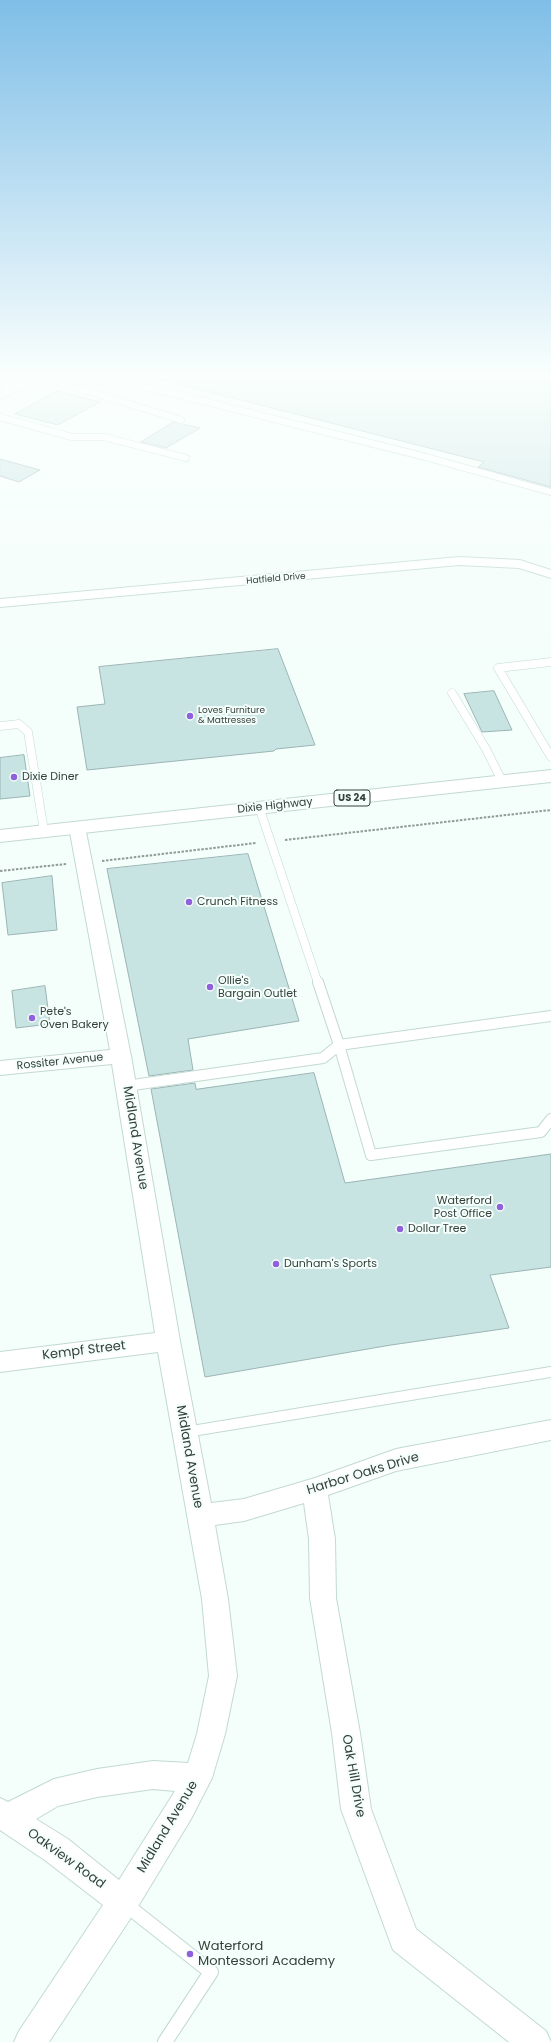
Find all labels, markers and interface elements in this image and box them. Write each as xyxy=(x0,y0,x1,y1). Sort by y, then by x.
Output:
street label: Hatfield Drive xyxy=(246,571,306,587)
place label: Loves Furniture & Mattresses xyxy=(198,706,265,727)
marker: Loves Furniture & Mattresses xyxy=(185,711,195,721)
place label: Dixie Diner xyxy=(22,770,79,784)
marker: Dixie Diner xyxy=(9,772,19,782)
road number: US 24 xyxy=(334,790,370,806)
street label: Dixie Highway xyxy=(237,795,313,817)
place label: Crunch Fitness xyxy=(197,895,278,909)
marker: Crunch Fitness xyxy=(184,897,194,907)
place label: Ollie's Bargain Outlet xyxy=(218,974,297,1000)
marker: Ollie's Bargain Outlet xyxy=(205,982,215,992)
place label: Pete's Oven Bakery xyxy=(40,1005,109,1031)
marker: Pete's Oven Bakery xyxy=(27,1013,37,1023)
street label: Rossiter Avenue xyxy=(16,1051,104,1073)
street label: Midland Avenue xyxy=(119,1085,151,1191)
place label: Waterford Post Office xyxy=(434,1194,492,1220)
marker: Waterford Post Office xyxy=(495,1202,505,1212)
place label: Dollar Tree xyxy=(408,1222,466,1236)
marker: Dollar Tree xyxy=(395,1224,405,1234)
place label: Dunham's Sports xyxy=(284,1257,377,1271)
marker: Dunham's Sports xyxy=(271,1259,281,1269)
street label: Kempf Street xyxy=(41,1338,127,1364)
street label: Midland Avenue xyxy=(172,1404,206,1510)
street label: Harbor Oaks Drive xyxy=(305,1449,421,1499)
street label: Oak Hill Drive xyxy=(338,1733,368,1819)
street label: Midland Avenue xyxy=(134,1778,202,1876)
street label: Oakview Road xyxy=(24,1826,108,1892)
place label: Waterford Montessori Academy xyxy=(198,1939,335,1970)
marker: Waterford Montessori Academy xyxy=(185,1949,195,1959)

